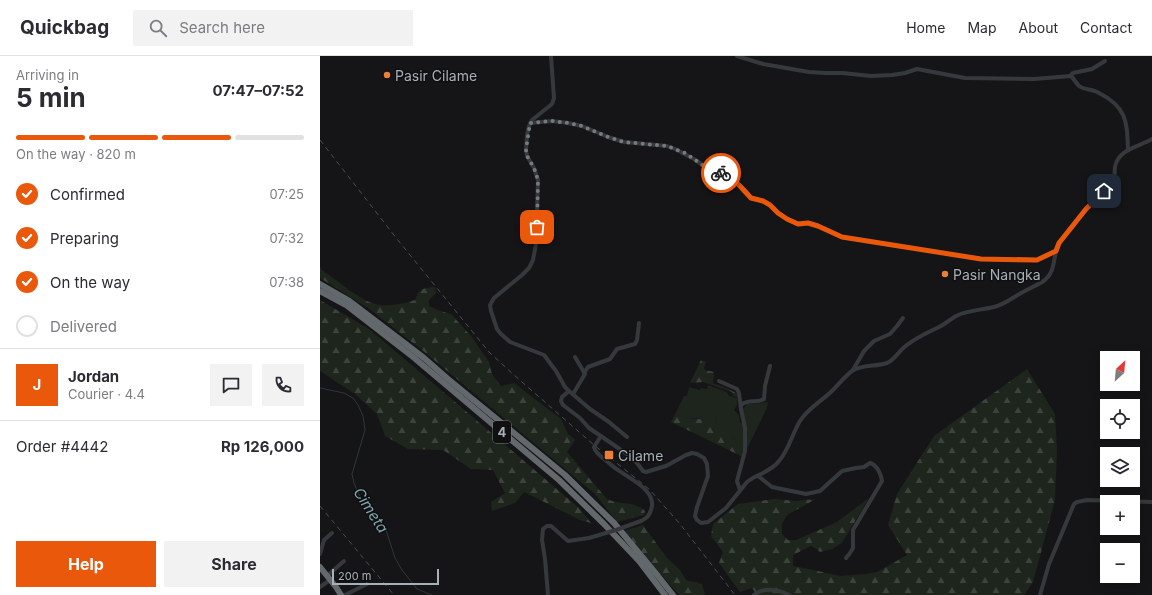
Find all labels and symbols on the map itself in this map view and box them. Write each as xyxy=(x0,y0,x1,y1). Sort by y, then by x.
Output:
place label: Pasir Cilame xyxy=(395,67,477,84)
marker: Pasir Cilame xyxy=(382,70,392,80)
courier xyxy=(701,153,741,193)
pin xyxy=(1087,174,1121,208)
pin xyxy=(520,210,554,244)
place label: Pasir Nangka xyxy=(953,266,1041,283)
marker: Pasir Nangka xyxy=(940,269,950,279)
north arrow xyxy=(1100,351,1140,391)
road number: 4 xyxy=(493,421,511,443)
place label: Cilame xyxy=(618,447,663,464)
marker: Cilame xyxy=(603,449,615,461)
water label: Cimeta xyxy=(349,484,393,536)
scale bar xyxy=(332,567,439,586)

